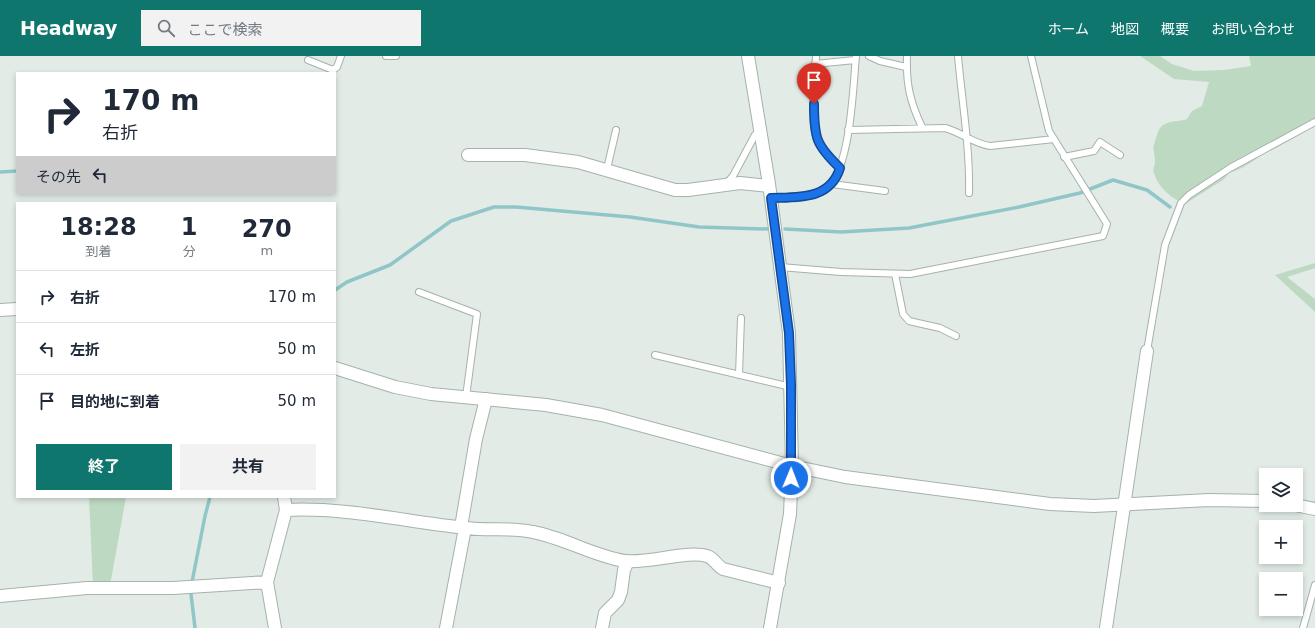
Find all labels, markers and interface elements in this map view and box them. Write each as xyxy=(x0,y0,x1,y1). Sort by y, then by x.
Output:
search box xyxy=(141,10,421,46)
text: Headway xyxy=(20,17,117,39)
icon: search xyxy=(155,17,177,39)
text: ここで検索 xyxy=(187,21,262,39)
text: ホーム xyxy=(1047,21,1089,37)
text: 地図 xyxy=(1111,21,1139,37)
text: 概要 xyxy=(1161,21,1189,37)
text: お問い合わせ xyxy=(1211,21,1295,37)
pin xyxy=(797,63,831,104)
icon: arrive xyxy=(803,69,825,91)
text: 170 m xyxy=(102,84,199,117)
icon: right xyxy=(36,88,88,140)
text: 右折 xyxy=(102,122,138,143)
icon: left xyxy=(89,164,111,186)
text: その先 xyxy=(36,168,81,186)
text: 18:28 xyxy=(60,213,137,241)
text: 1 xyxy=(181,213,197,241)
text: 270 xyxy=(242,215,292,243)
text: m xyxy=(260,243,273,258)
text: 到着 xyxy=(85,244,111,259)
text: 分 xyxy=(183,244,196,259)
icon: right xyxy=(36,286,58,308)
text: 170 m xyxy=(268,288,316,306)
text: 右折 xyxy=(70,289,100,307)
icon: left xyxy=(36,338,58,360)
text: 50 m xyxy=(278,340,316,358)
text: 左折 xyxy=(70,341,100,359)
icon: arrive xyxy=(36,390,58,412)
text: 50 m xyxy=(278,392,316,410)
text: 目的地に到着 xyxy=(70,393,160,411)
button: 終了 xyxy=(36,444,172,490)
button: 共有 xyxy=(180,444,316,490)
position arrow xyxy=(770,457,812,499)
map controls xyxy=(1259,468,1303,616)
button: layers xyxy=(1259,468,1303,512)
button: + xyxy=(1259,520,1303,564)
button: − xyxy=(1259,572,1303,616)

